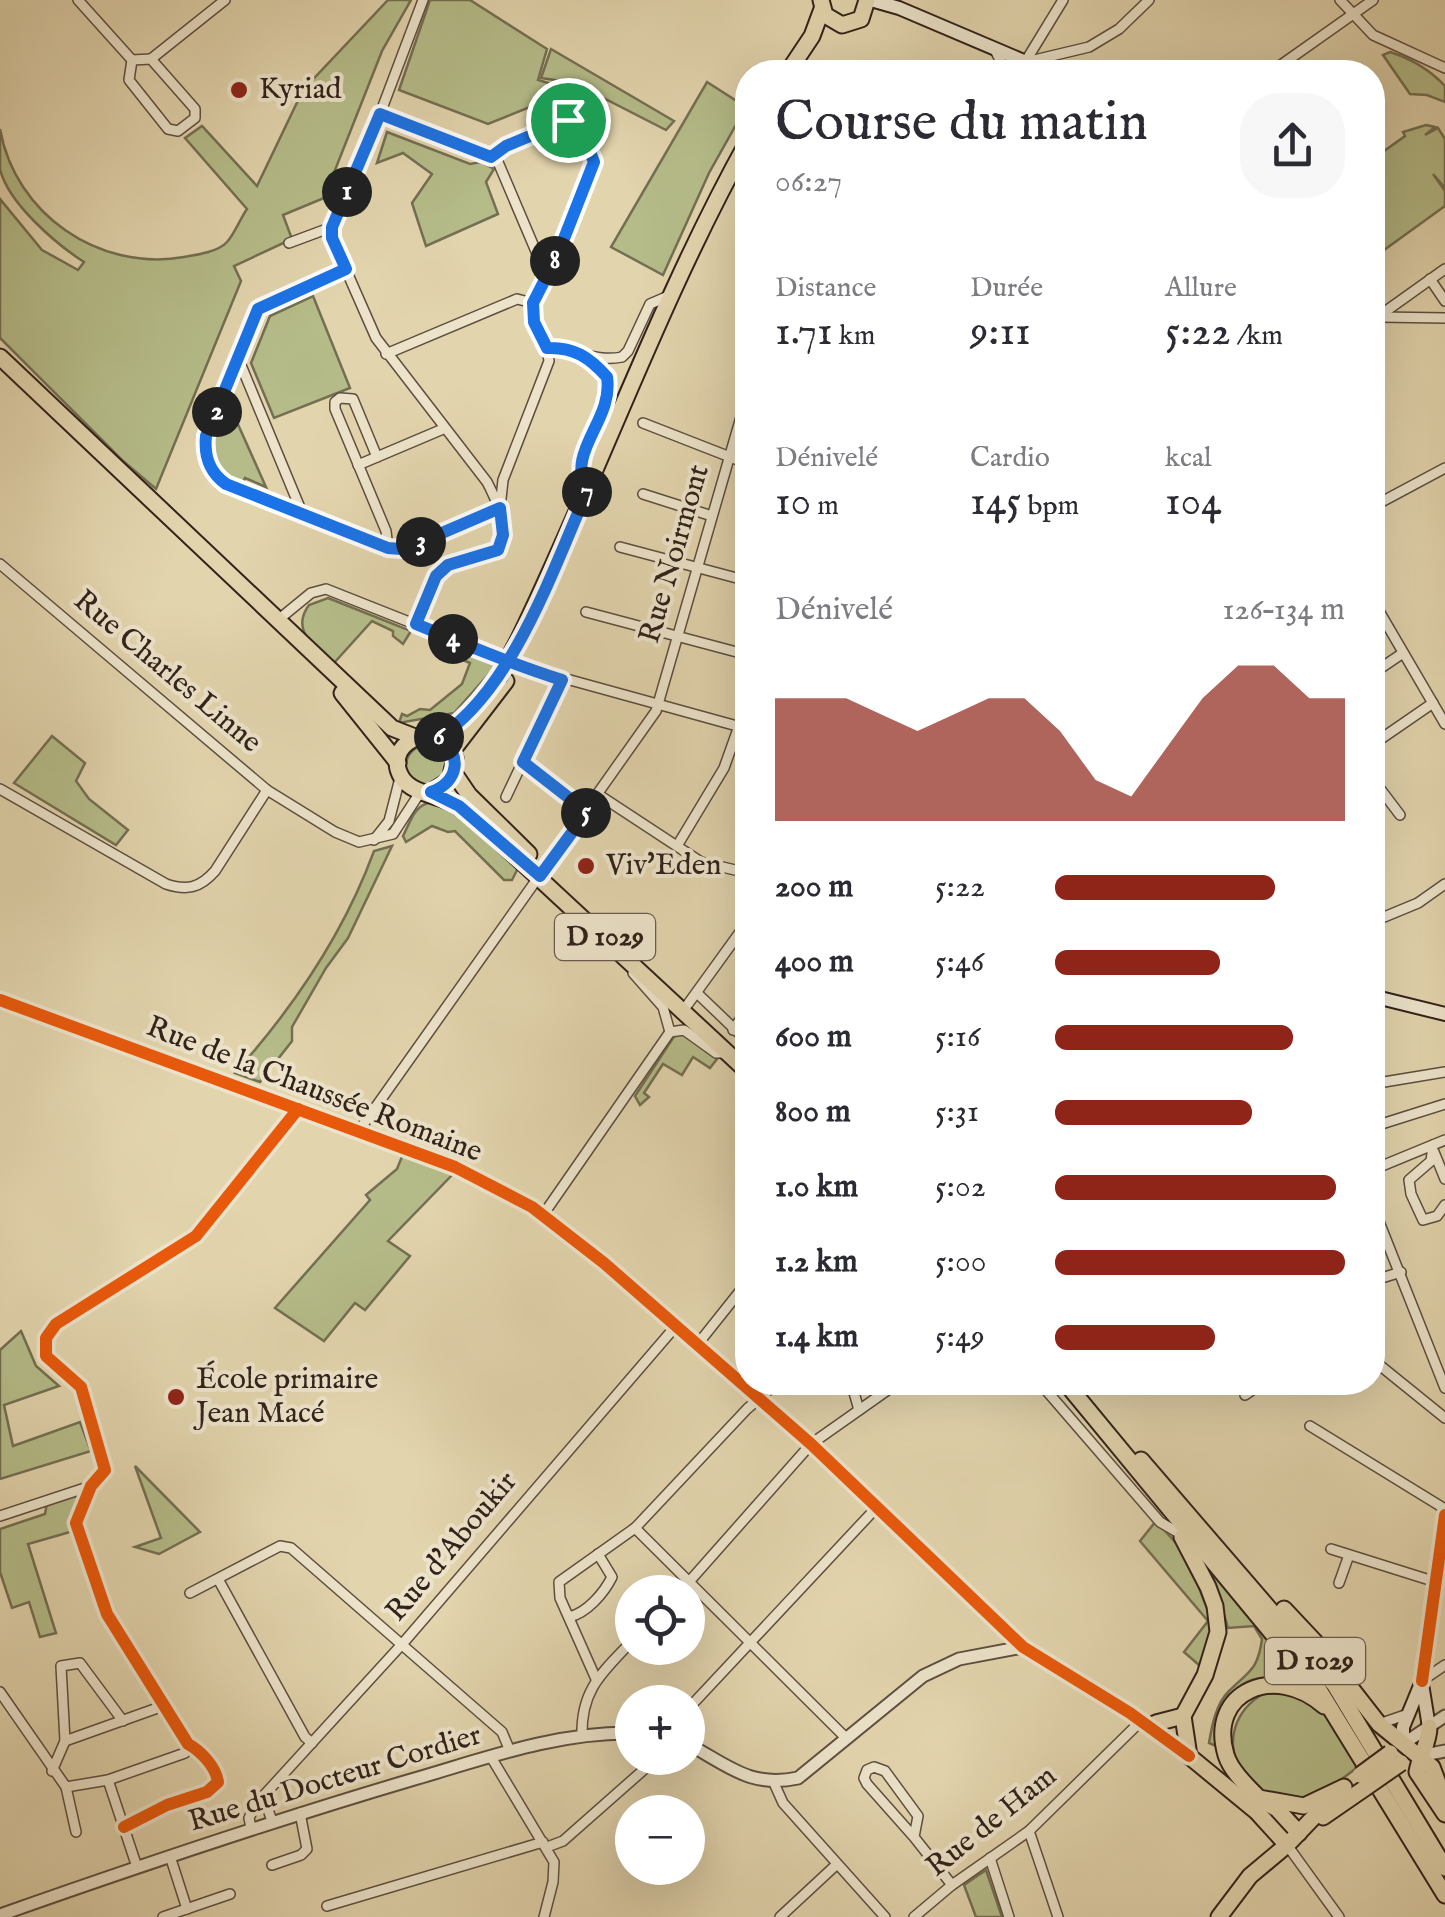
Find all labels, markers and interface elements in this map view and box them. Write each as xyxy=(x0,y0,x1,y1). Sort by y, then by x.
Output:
place label: Kyriad xyxy=(259,71,343,109)
pin xyxy=(526,78,611,163)
marker: Kyriad xyxy=(228,79,250,101)
text: Course du matin xyxy=(775,89,1148,159)
icon: arrive xyxy=(541,93,596,148)
button: share xyxy=(1240,93,1345,198)
text: 06:27 xyxy=(775,162,842,203)
pin: 1 xyxy=(322,167,372,217)
text: 1 xyxy=(342,174,352,209)
pin: 8 xyxy=(530,236,580,286)
text: 8 xyxy=(550,243,560,278)
text: Distance xyxy=(775,271,876,306)
text: Durée xyxy=(970,271,1043,306)
text: Allure xyxy=(1165,271,1237,306)
text: 1.71 xyxy=(775,306,833,359)
text: 9:11 xyxy=(970,306,1031,359)
text: 5:22 xyxy=(1165,306,1231,359)
text: km xyxy=(833,319,875,354)
text: /km xyxy=(1231,319,1283,354)
pin: 2 xyxy=(192,387,242,437)
text: 2 xyxy=(210,394,224,429)
text: Dénivelé xyxy=(775,441,878,476)
text: Cardio xyxy=(970,441,1050,476)
text: kcal xyxy=(1165,441,1212,476)
street label: Rue Noirmont xyxy=(631,460,719,648)
pin: 7 xyxy=(562,467,612,517)
text: 7 xyxy=(580,474,594,509)
text: 10 xyxy=(775,476,811,529)
text: 145 xyxy=(970,476,1021,529)
text: 104 xyxy=(1165,476,1222,529)
text: m xyxy=(811,489,839,524)
text: bpm xyxy=(1021,489,1079,524)
pin: 3 xyxy=(396,517,446,567)
text: 3 xyxy=(416,524,426,559)
street label: Rue Charles Linne xyxy=(65,582,269,762)
text: Dénivelé xyxy=(775,590,893,631)
text: 126–134 m xyxy=(1223,590,1345,631)
pin: 4 xyxy=(428,614,478,664)
text: 4 xyxy=(446,621,460,656)
pin: 6 xyxy=(414,712,464,762)
text: 6 xyxy=(433,719,445,754)
pin: 5 xyxy=(561,788,611,838)
text: 5 xyxy=(581,795,591,830)
place label: Viv'Eden xyxy=(605,847,722,885)
marker: Viv'Eden xyxy=(575,855,597,877)
text: 200 m xyxy=(775,867,853,908)
text: 5:22 xyxy=(935,867,985,908)
road number: D 1029 xyxy=(555,914,655,960)
text: 400 m xyxy=(775,942,854,983)
text: 5:46 xyxy=(935,942,984,983)
street label: Rue de la Chaussée Romaine xyxy=(141,1008,487,1172)
text: 600 m xyxy=(775,1017,852,1058)
text: 5:16 xyxy=(935,1017,980,1058)
text: 800 m xyxy=(775,1092,851,1133)
text: 5:31 xyxy=(935,1092,979,1133)
text: 1.0 km xyxy=(775,1167,858,1208)
text: 5:02 xyxy=(935,1167,986,1208)
text: 1.2 km xyxy=(775,1242,858,1283)
text: 5:00 xyxy=(935,1242,986,1283)
text: 1.4 km xyxy=(775,1317,859,1358)
text: 5:49 xyxy=(935,1317,985,1358)
place label: École primaire Jean Macé xyxy=(193,1360,378,1433)
marker: École primaire Jean Macé xyxy=(165,1386,187,1408)
street label: Rue d'Aboukir xyxy=(378,1464,526,1630)
map controls xyxy=(615,1575,705,1885)
button: locate xyxy=(615,1575,705,1665)
road number: D 1029 xyxy=(1265,1638,1365,1684)
button: + xyxy=(615,1685,705,1775)
street label: Rue du Docteur Cordier xyxy=(184,1716,486,1842)
street label: Rue de Ham xyxy=(919,1758,1065,1886)
button: − xyxy=(615,1795,705,1885)

